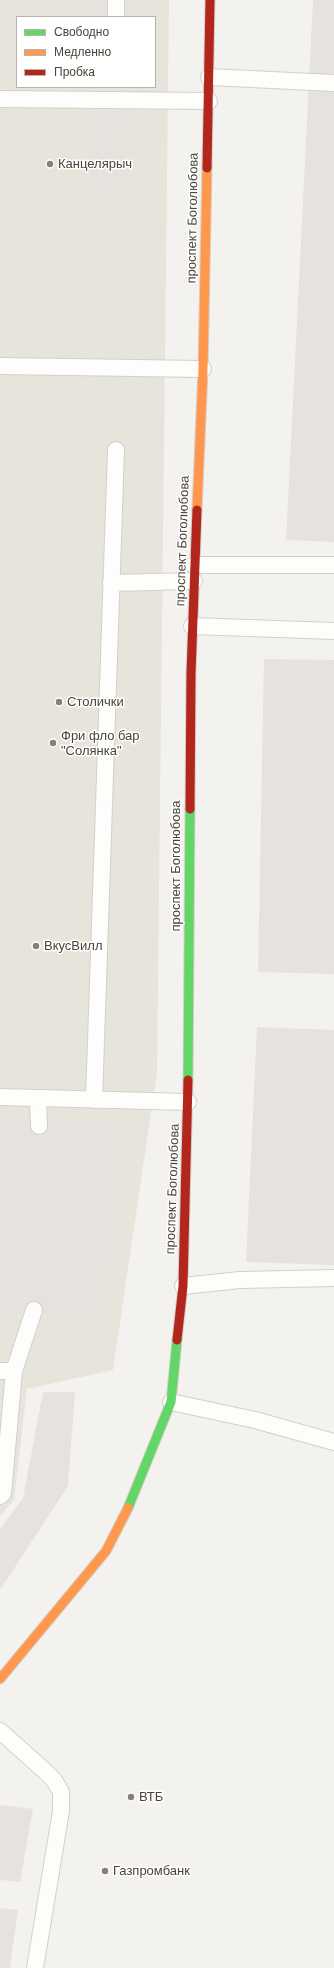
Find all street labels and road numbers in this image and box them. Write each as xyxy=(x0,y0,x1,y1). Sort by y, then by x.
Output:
street label: проспект Боголюбова xyxy=(184,152,202,284)
street label: проспект Боголюбова xyxy=(173,475,193,607)
street label: проспект Боголюбова xyxy=(168,801,184,931)
street label: проспект Боголюбова xyxy=(163,1123,183,1255)

